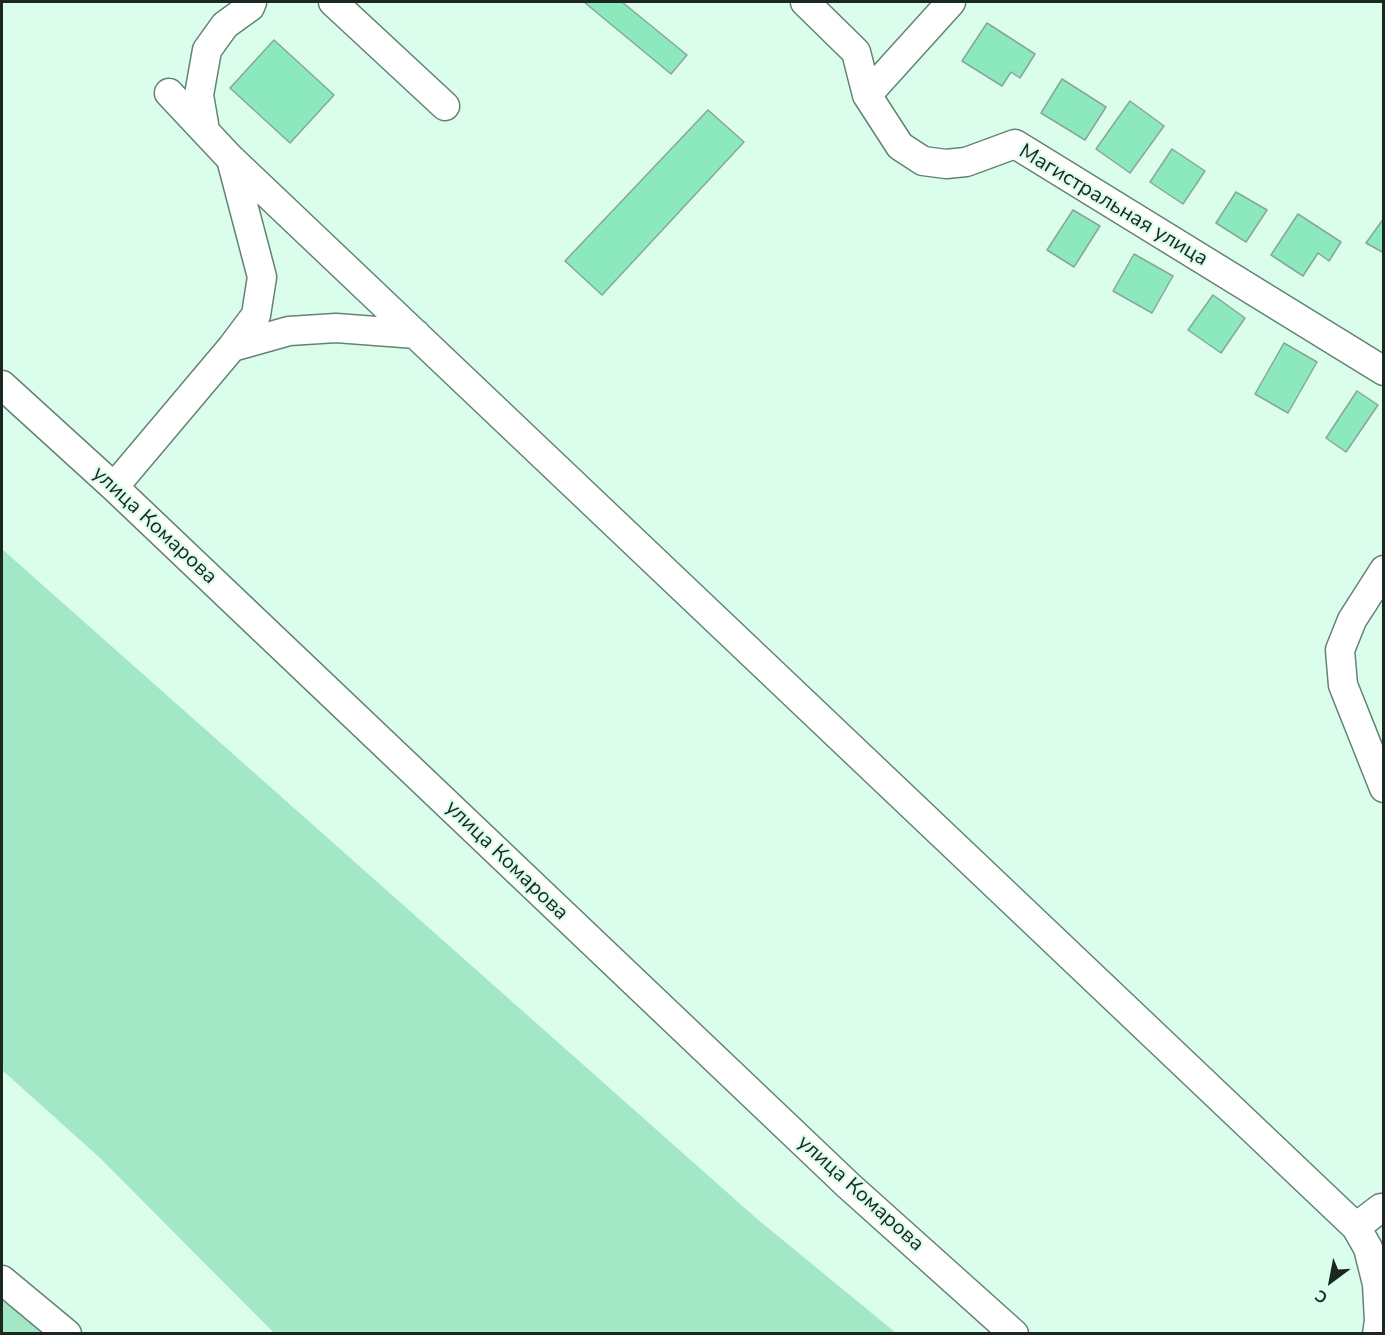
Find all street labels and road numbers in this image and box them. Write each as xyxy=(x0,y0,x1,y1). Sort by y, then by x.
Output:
street label: Магистральная улица xyxy=(1014,140,1212,272)
street label: улица Комарова xyxy=(86,462,222,590)
street label: улица Комарова xyxy=(439,796,573,926)
street label: улица Комарова xyxy=(792,1131,928,1257)

